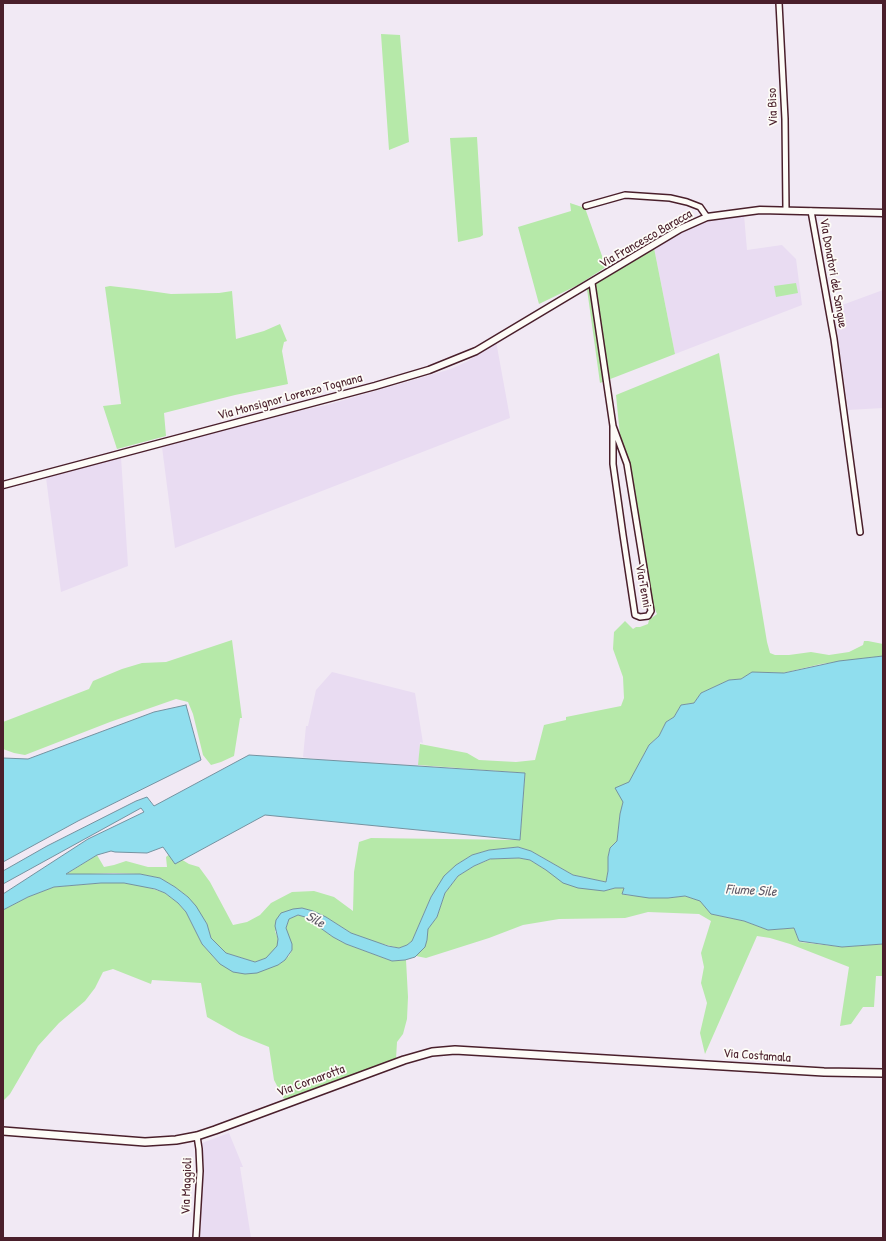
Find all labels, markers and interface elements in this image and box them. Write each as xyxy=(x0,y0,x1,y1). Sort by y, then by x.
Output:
street label: Via Biso xyxy=(765,88,781,126)
street label: Via Francesco Baracca xyxy=(597,206,695,272)
street label: Via Donatori del Sangue xyxy=(816,217,850,329)
street label: Via Monsignor Lorenzo Tognana xyxy=(216,370,364,424)
street label: Via Tenni xyxy=(631,563,655,609)
water label: Fiume Sile xyxy=(725,881,777,901)
water label: Sile xyxy=(303,908,327,932)
street label: Via Costamala xyxy=(723,1046,791,1066)
street label: Via Cornarotta xyxy=(275,1062,347,1100)
street label: Via Maggioli xyxy=(178,1157,196,1215)

